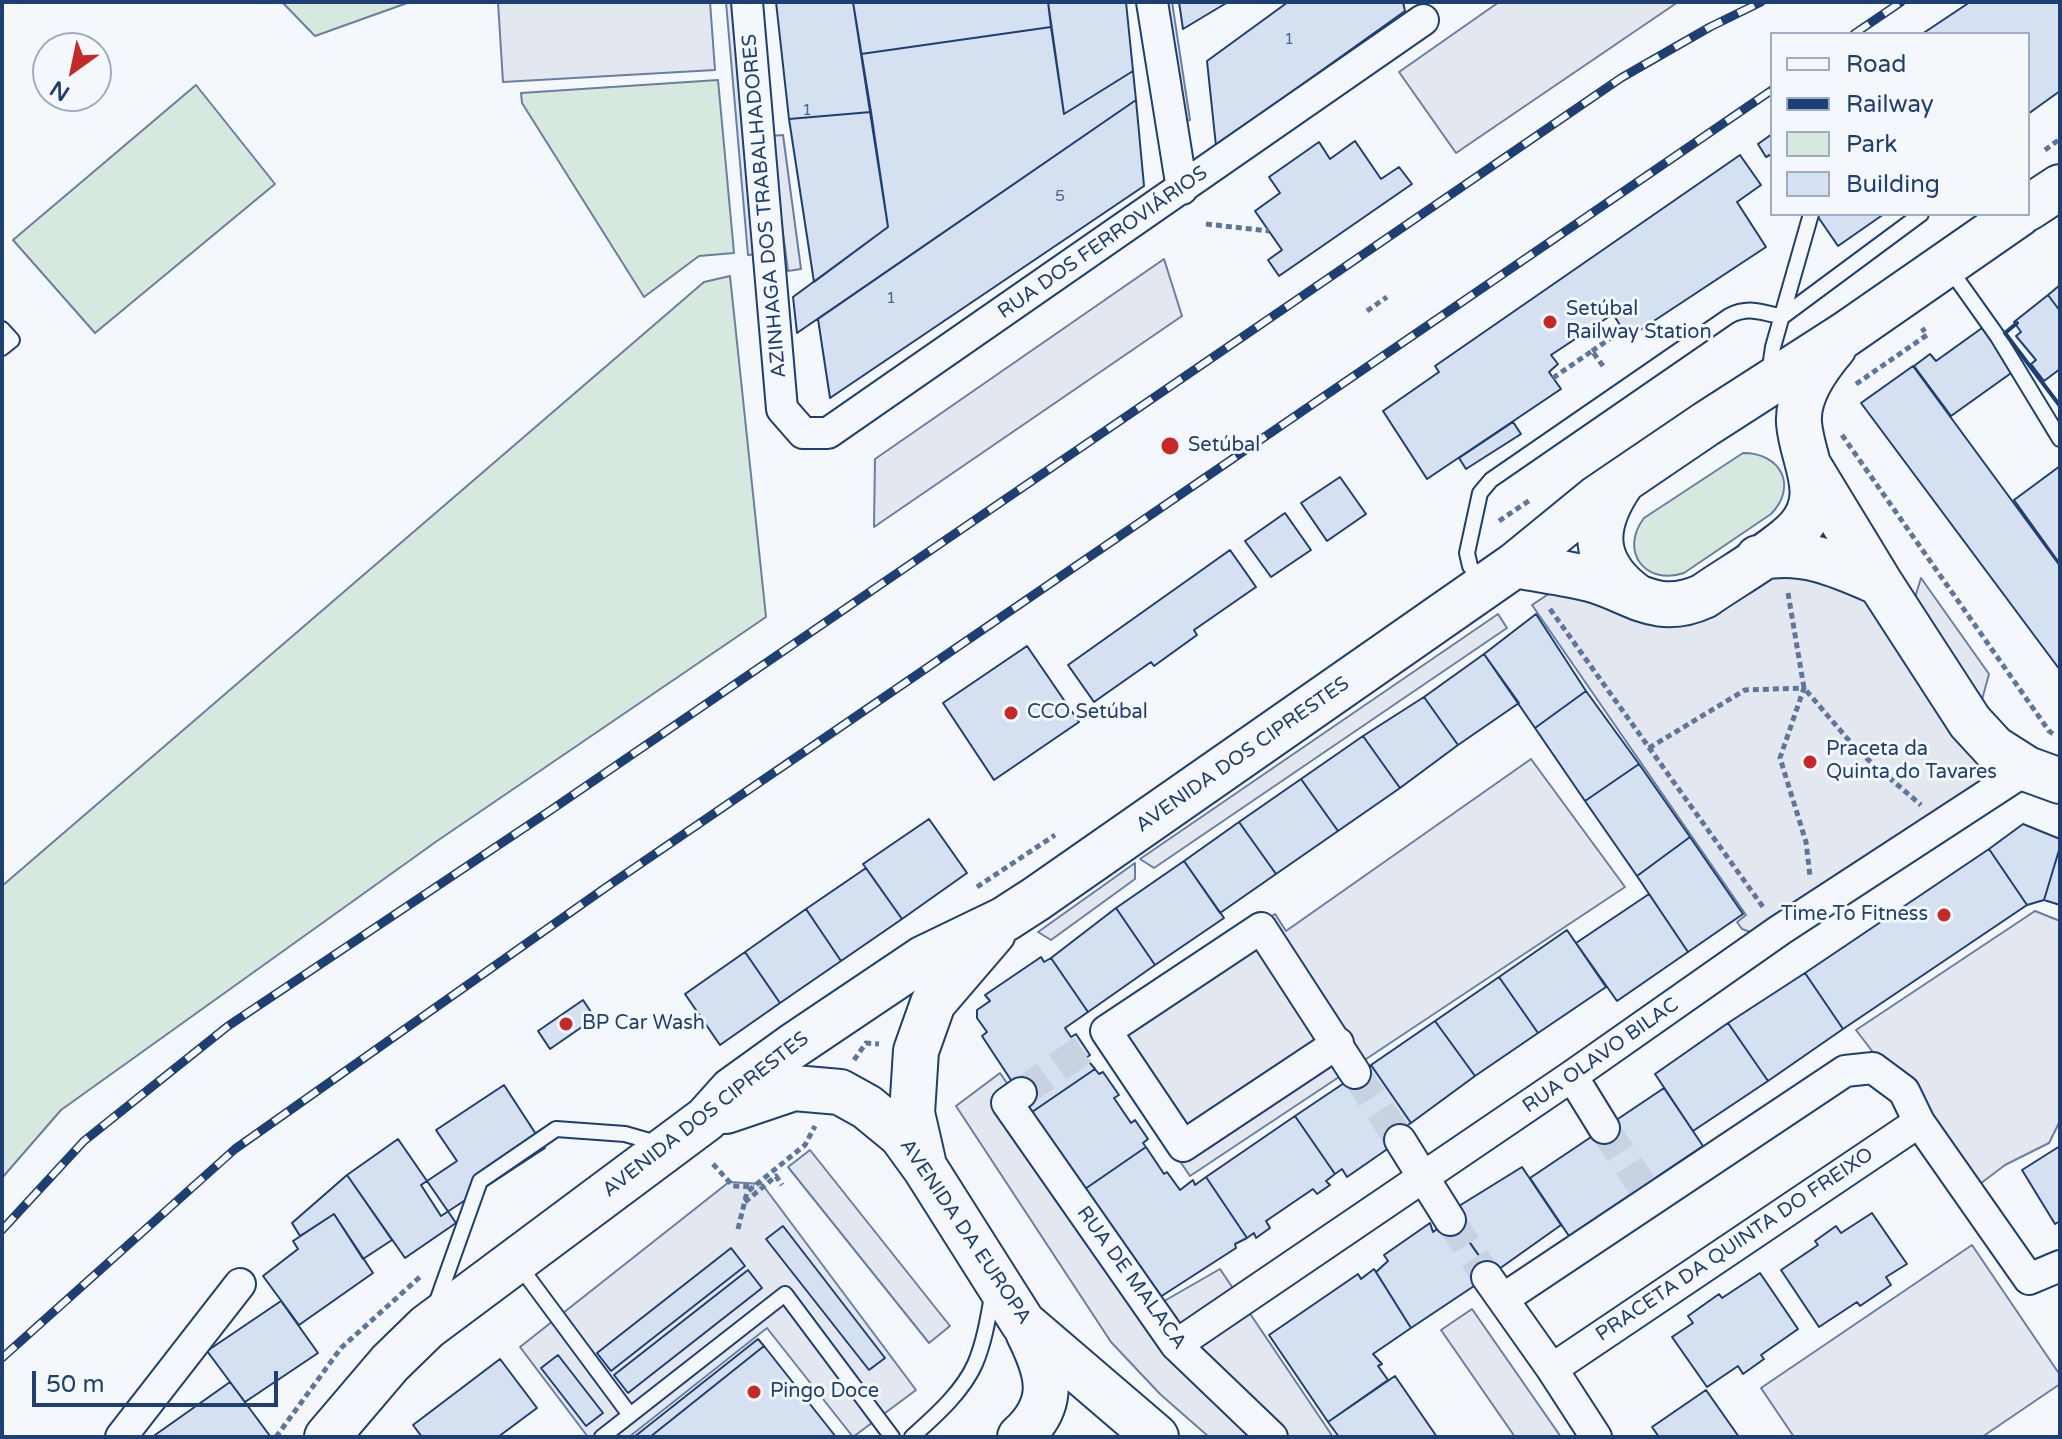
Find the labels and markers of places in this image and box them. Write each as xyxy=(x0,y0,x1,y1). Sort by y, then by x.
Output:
place label: Setúbal Railway Station xyxy=(1566,298,1712,345)
marker: Setúbal Railway Station xyxy=(1541,313,1559,331)
place label: Setúbal xyxy=(1188,434,1260,458)
marker: Setúbal xyxy=(1159,435,1181,457)
place label: CCO Setúbal xyxy=(1027,701,1148,725)
marker: CCO Setúbal xyxy=(1002,704,1020,722)
place label: Praceta da Quinta do Tavares xyxy=(1826,738,1997,785)
marker: Praceta da Quinta do Tavares xyxy=(1801,753,1819,771)
place label: Time To Fitness xyxy=(1781,903,1928,927)
marker: Time To Fitness xyxy=(1935,906,1953,924)
place label: BP Car Wash xyxy=(582,1012,705,1036)
marker: BP Car Wash xyxy=(557,1015,575,1033)
place label: Pingo Doce xyxy=(770,1380,879,1404)
marker: Pingo Doce xyxy=(745,1383,763,1401)

